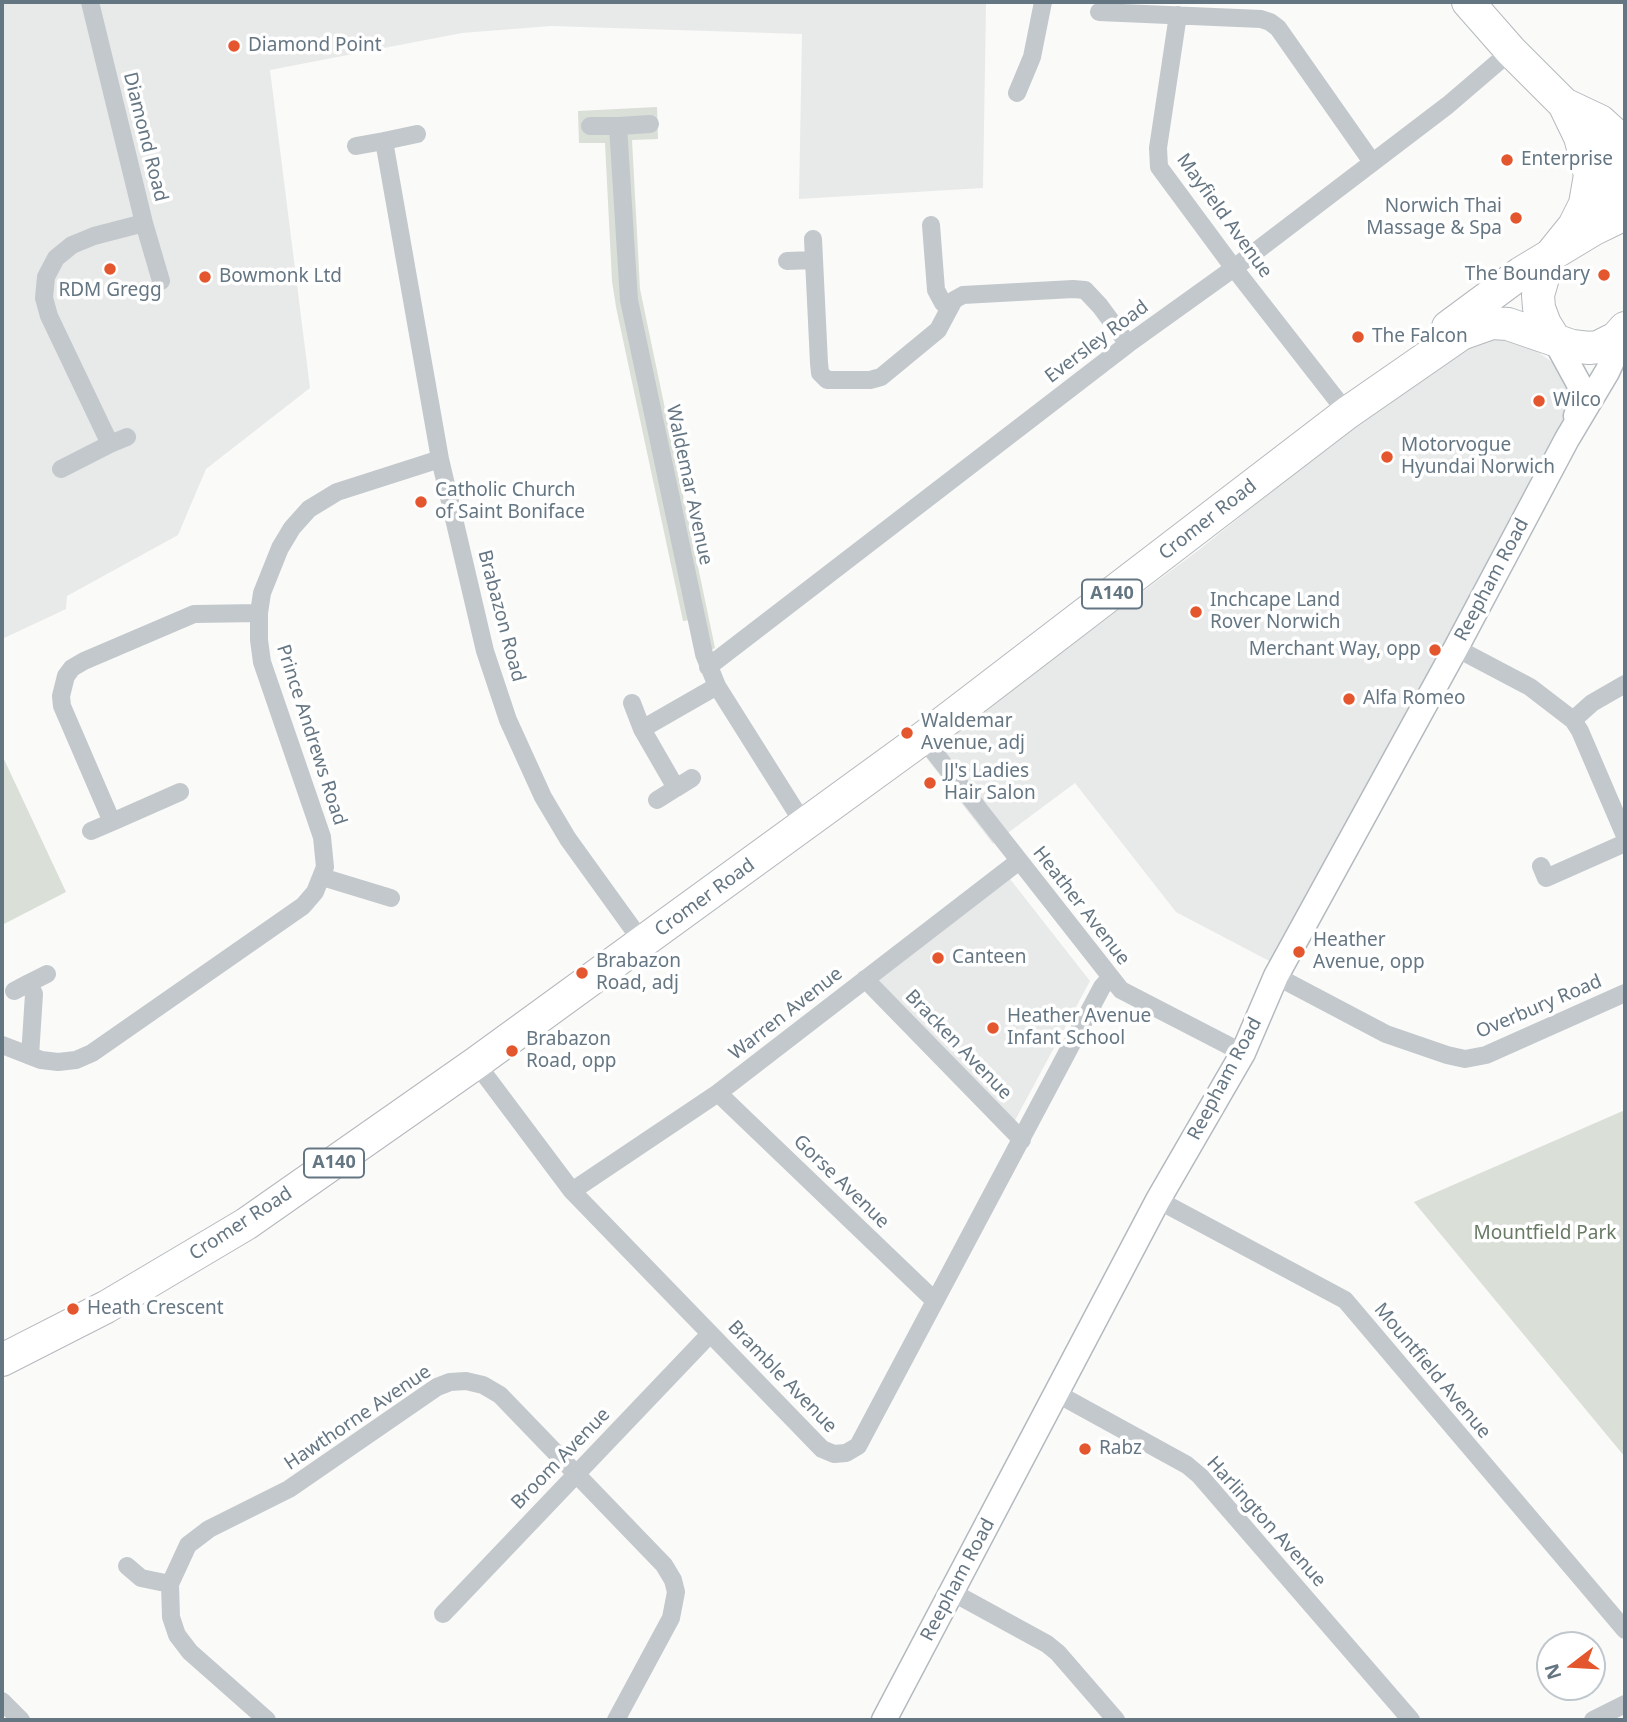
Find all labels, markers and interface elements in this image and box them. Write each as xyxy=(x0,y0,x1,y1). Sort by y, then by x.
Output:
place label: Diamond Point xyxy=(248,35,382,57)
marker: Diamond Point xyxy=(226,38,242,54)
street label: Diamond Road xyxy=(118,70,172,204)
street label: Mayfield Avenue xyxy=(1171,149,1277,283)
place label: Enterprise xyxy=(1521,149,1613,171)
marker: Enterprise xyxy=(1499,152,1515,168)
place label: Norwich Thai Massage & Spa xyxy=(1366,196,1502,240)
marker: Norwich Thai Massage & Spa xyxy=(1508,210,1524,226)
marker: RDM Gregg xyxy=(102,261,118,277)
place label: The Boundary xyxy=(1465,264,1590,286)
place label: Bowmonk Ltd xyxy=(219,266,342,288)
marker: The Boundary xyxy=(1596,267,1612,283)
marker: Bowmonk Ltd xyxy=(197,269,213,285)
place label: RDM Gregg xyxy=(58,280,162,302)
street label: Eversley Road xyxy=(1041,296,1153,388)
place label: The Falcon xyxy=(1372,326,1468,348)
marker: The Falcon xyxy=(1350,329,1366,345)
place label: Wilco xyxy=(1553,390,1601,412)
marker: Wilco xyxy=(1531,393,1547,409)
street label: Waldemar Avenue xyxy=(661,403,717,567)
place label: Motorvogue Hyundai Norwich xyxy=(1401,435,1555,479)
marker: Motorvogue Hyundai Norwich xyxy=(1379,449,1395,465)
street label: Cromer Road xyxy=(1155,475,1261,565)
place label: Catholic Church of Saint Boniface xyxy=(435,480,585,524)
marker: Catholic Church of Saint Boniface xyxy=(413,494,429,510)
street label: Reepham Road xyxy=(1450,515,1534,645)
street label: Brabazon Road xyxy=(472,548,530,684)
road number: A140 xyxy=(1082,580,1142,608)
place label: Inchcape Land Rover Norwich xyxy=(1210,590,1341,634)
marker: Inchcape Land Rover Norwich xyxy=(1188,604,1204,620)
place label: Merchant Way, opp xyxy=(1249,639,1421,661)
street label: Prince Andrews Road xyxy=(271,642,351,828)
marker: Merchant Way, opp xyxy=(1427,642,1443,658)
place label: Alfa Romeo xyxy=(1363,688,1465,710)
marker: Alfa Romeo xyxy=(1341,691,1357,707)
place label: Waldemar Avenue, adj xyxy=(921,711,1025,755)
marker: Waldemar Avenue, adj xyxy=(899,725,915,741)
place label: JJ's Ladies Hair Salon xyxy=(944,761,1036,805)
marker: JJ's Ladies Hair Salon xyxy=(922,775,938,791)
street label: Heather Avenue xyxy=(1028,842,1134,970)
street label: Cromer Road xyxy=(651,854,759,942)
place label: Heather Avenue, opp xyxy=(1313,930,1425,974)
marker: Heather Avenue, opp xyxy=(1291,944,1307,960)
place label: Canteen xyxy=(952,947,1026,969)
marker: Canteen xyxy=(930,950,946,966)
place label: Brabazon Road, adj xyxy=(596,951,681,995)
street label: Warren Avenue xyxy=(725,963,847,1065)
marker: Brabazon Road, adj xyxy=(574,965,590,981)
street label: Overbury Road xyxy=(1473,970,1605,1044)
street label: Bracken Avenue xyxy=(900,985,1016,1105)
place label: Heather Avenue Infant School xyxy=(1007,1006,1151,1050)
street label: Reepham Road xyxy=(1183,1014,1267,1144)
marker: Heather Avenue Infant School xyxy=(985,1020,1001,1036)
place label: Brabazon Road, opp xyxy=(526,1029,617,1073)
marker: Brabazon Road, opp xyxy=(504,1043,520,1059)
street label: Gorse Avenue xyxy=(788,1131,894,1233)
road number: A140 xyxy=(304,1148,364,1178)
street label: Cromer Road xyxy=(185,1182,297,1266)
park label: Mountfield Park xyxy=(1474,1223,1616,1245)
place label: Heath Crescent xyxy=(87,1298,224,1320)
street label: Mountfield Avenue xyxy=(1369,1299,1495,1443)
marker: Heath Crescent xyxy=(65,1301,81,1317)
street label: Bramble Avenue xyxy=(723,1316,841,1438)
street label: Hawthorne Avenue xyxy=(280,1361,436,1475)
street label: Broom Avenue xyxy=(507,1404,615,1514)
place label: Rabz xyxy=(1099,1438,1142,1460)
marker: Rabz xyxy=(1077,1441,1093,1457)
street label: Harlington Avenue xyxy=(1201,1452,1331,1592)
street label: Reepham Road xyxy=(916,1515,1000,1645)
north arrow xyxy=(1536,1631,1606,1701)
text: N xyxy=(1538,1660,1568,1683)

